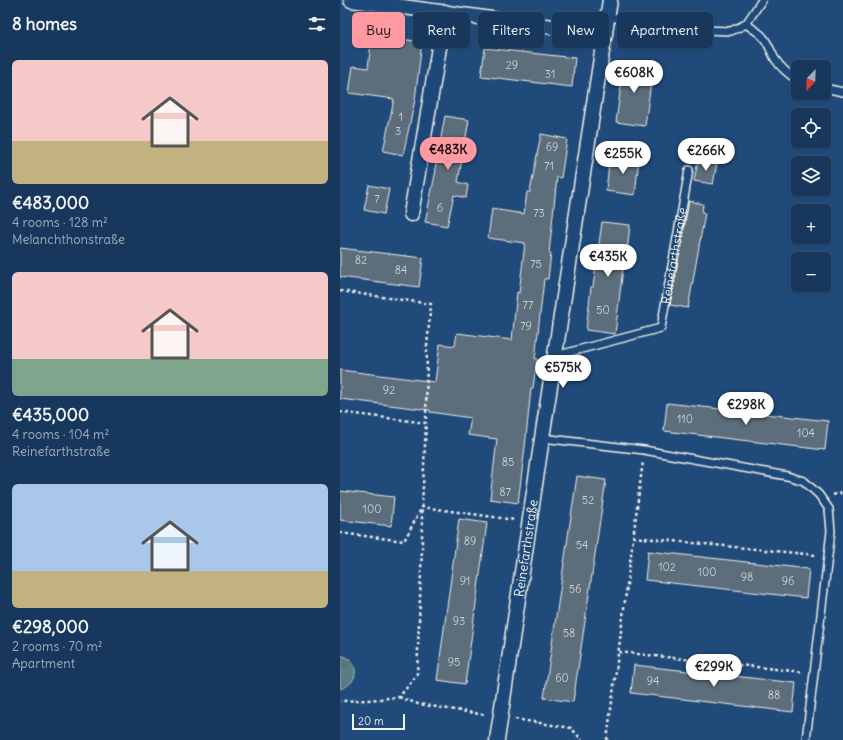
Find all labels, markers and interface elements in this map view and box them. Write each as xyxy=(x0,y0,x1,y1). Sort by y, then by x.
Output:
chip: Buy xyxy=(352,12,405,48)
chip: Rent xyxy=(413,12,470,48)
chip: Filters xyxy=(478,12,544,48)
chip: New xyxy=(552,12,609,48)
chip: Apartment xyxy=(617,12,713,48)
text: 8 homes xyxy=(12,13,77,35)
icon: filters xyxy=(306,13,328,35)
house number: 29 xyxy=(506,58,518,72)
pin: €608K xyxy=(606,60,662,94)
north arrow xyxy=(791,60,831,100)
map controls xyxy=(791,60,831,292)
text: €608K xyxy=(614,64,654,81)
house number: 31 xyxy=(545,67,555,81)
icon: home xyxy=(134,86,206,158)
button: locate xyxy=(791,108,831,148)
house number: 1 xyxy=(399,110,403,124)
house number: 3 xyxy=(395,124,401,138)
pin: €483K xyxy=(420,137,476,171)
pin: €266K xyxy=(678,138,734,172)
house number: 69 xyxy=(546,140,558,154)
text: €483K xyxy=(429,141,467,158)
pin: €255K xyxy=(595,141,651,175)
text: €266K xyxy=(687,142,725,159)
text: €255K xyxy=(604,145,642,162)
button: layers xyxy=(791,156,831,196)
house number: 71 xyxy=(544,159,554,173)
text: €483,000 xyxy=(12,192,89,214)
house number: 7 xyxy=(374,192,380,206)
house number: 6 xyxy=(437,201,443,215)
button: + xyxy=(791,204,831,244)
house number: 73 xyxy=(533,206,545,220)
street label: Reinefarthstraße xyxy=(657,206,691,306)
text: 4 rooms · 128 m² xyxy=(12,214,108,231)
text: Melanchthonstraße xyxy=(12,231,125,248)
pin: €435K xyxy=(580,244,636,278)
text: €435K xyxy=(589,248,627,265)
button: − xyxy=(791,252,831,292)
house number: 82 xyxy=(355,253,367,267)
house number: 75 xyxy=(530,257,542,271)
house number: 84 xyxy=(395,263,407,277)
icon: home xyxy=(134,298,206,370)
house number: 77 xyxy=(523,298,534,312)
house number: 50 xyxy=(596,303,610,317)
house number: 79 xyxy=(520,319,532,333)
pin: €575K xyxy=(535,355,591,389)
text: €575K xyxy=(544,359,582,376)
house number: 92 xyxy=(383,383,395,397)
pin: €298K xyxy=(718,392,774,426)
text: €298K xyxy=(727,396,765,413)
text: €435,000 xyxy=(12,404,89,426)
house number: 110 xyxy=(677,412,693,426)
text: 4 rooms · 104 m² xyxy=(12,426,109,443)
house number: 104 xyxy=(797,426,815,440)
text: Reinefarthstraße xyxy=(12,443,110,460)
house number: 85 xyxy=(502,455,514,469)
house number: 87 xyxy=(499,485,511,499)
house number: 52 xyxy=(582,493,594,507)
street label: Reinefarthstraße xyxy=(510,498,542,598)
house number: 100 xyxy=(363,502,381,516)
icon: home xyxy=(134,510,206,582)
house number: 89 xyxy=(464,534,476,548)
house number: 54 xyxy=(576,538,588,552)
house number: 102 xyxy=(658,560,676,574)
house number: 100 xyxy=(698,565,716,579)
house number: 98 xyxy=(741,570,753,584)
house number: 91 xyxy=(460,574,470,588)
house number: 96 xyxy=(782,574,794,588)
house number: 56 xyxy=(569,582,581,596)
house number: 93 xyxy=(453,614,465,628)
text: €298,000 xyxy=(12,616,89,638)
house number: 58 xyxy=(563,626,575,640)
text: 2 rooms · 70 m² xyxy=(12,638,103,655)
pin: €299K xyxy=(686,654,742,688)
text: Apartment xyxy=(12,655,75,672)
house number: 95 xyxy=(448,655,460,669)
text: €299K xyxy=(695,658,733,675)
house number: 60 xyxy=(555,671,569,685)
house number: 94 xyxy=(647,674,659,688)
house number: 88 xyxy=(768,688,780,702)
scale bar xyxy=(352,712,405,731)
text: 20 m xyxy=(358,714,384,728)

